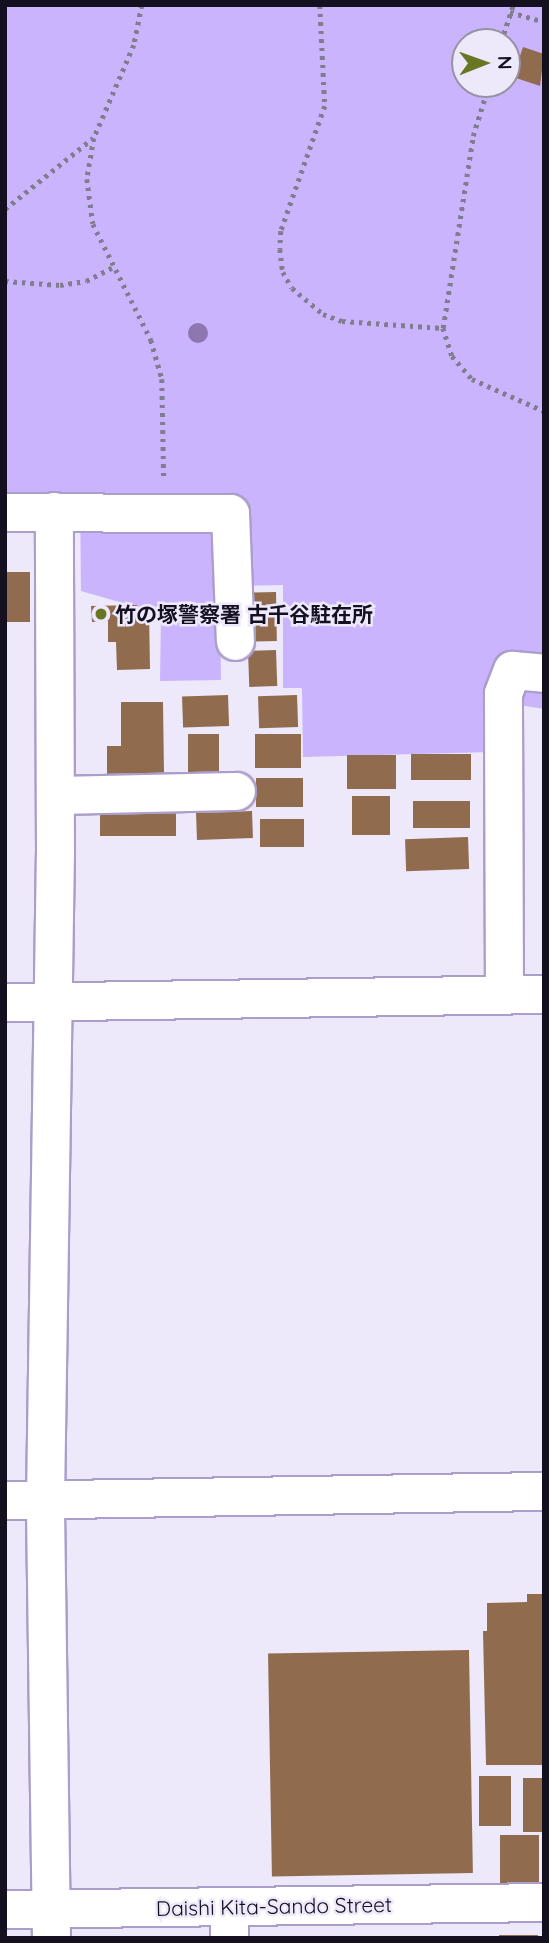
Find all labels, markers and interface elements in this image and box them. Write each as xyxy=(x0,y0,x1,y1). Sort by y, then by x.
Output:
north arrow xyxy=(451,28,521,98)
text: N xyxy=(493,55,517,70)
place label: 竹の塚警察署 古千谷駐在所 xyxy=(115,601,373,627)
marker: 竹の塚警察署 古千谷駐在所 xyxy=(93,606,109,622)
street label: Daishi Kita-Sando Street xyxy=(156,1891,392,1921)

